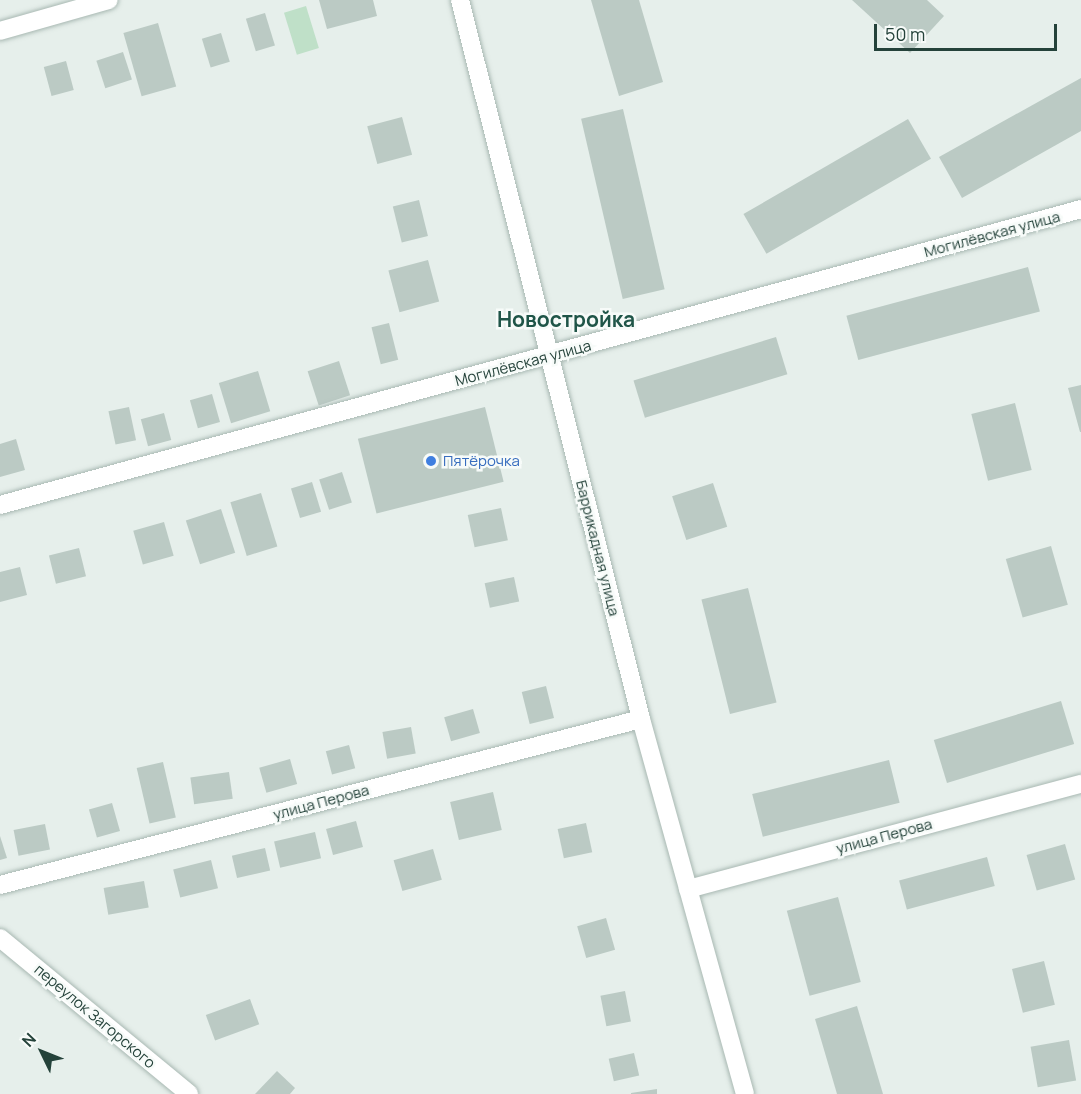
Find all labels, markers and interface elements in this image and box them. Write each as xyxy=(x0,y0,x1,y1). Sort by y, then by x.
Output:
scale bar xyxy=(877,12,1060,50)
text: 50 m xyxy=(885,22,925,46)
street label: Могилёвская улица xyxy=(922,207,1062,261)
district label: Новостройка xyxy=(497,306,635,332)
street label: Могилёвская улица xyxy=(453,336,593,390)
place label: Пятёрочка xyxy=(443,452,520,470)
marker: Пятёрочка xyxy=(424,454,438,468)
street label: Баррикадная улица xyxy=(572,478,624,618)
street label: улица Перова xyxy=(271,781,371,823)
street label: улица Перова xyxy=(834,815,934,857)
street label: переулок Загорского xyxy=(31,960,159,1072)
north arrow xyxy=(12,1022,72,1082)
text: N xyxy=(17,1028,41,1051)

